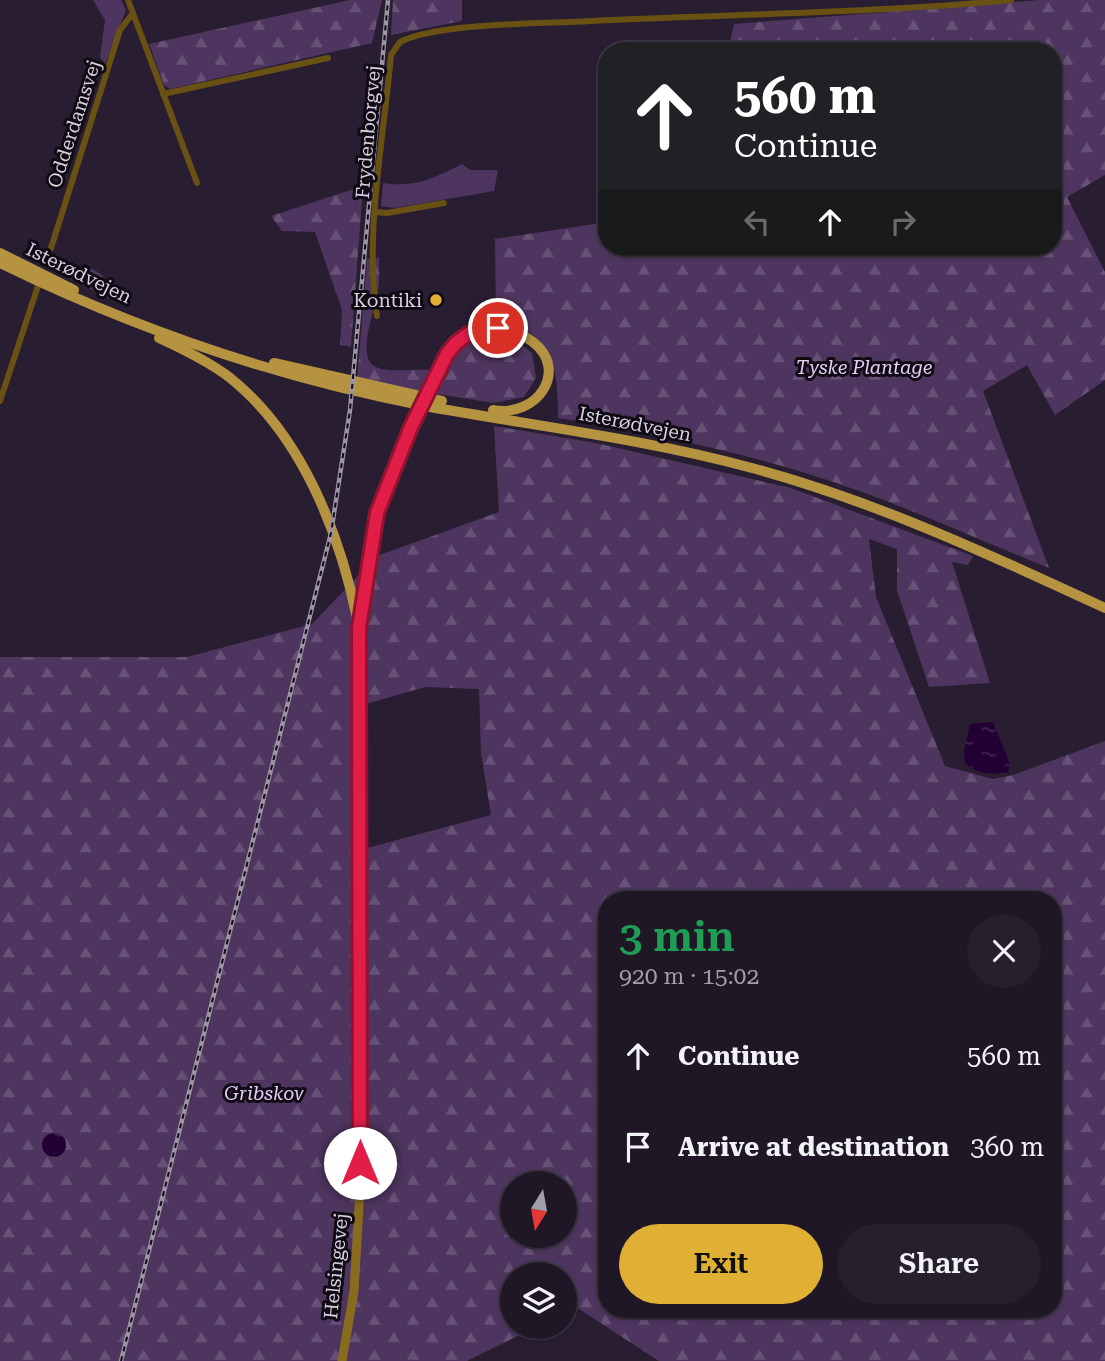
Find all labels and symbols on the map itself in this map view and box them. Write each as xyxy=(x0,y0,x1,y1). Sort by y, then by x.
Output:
street label: Odderdamsvej xyxy=(43,57,105,191)
street label: Frydenborgvej xyxy=(351,64,385,200)
street label: Isterødvejen xyxy=(23,238,135,308)
place label: Kontiki xyxy=(353,289,422,312)
marker: Kontiki xyxy=(428,292,444,308)
pin xyxy=(468,298,528,358)
park label: Tyske Plantage xyxy=(796,356,933,379)
street label: Isterødvejen xyxy=(577,402,693,446)
park label: Gribskov xyxy=(224,1082,304,1105)
position arrow xyxy=(323,1126,397,1200)
north arrow xyxy=(500,1171,578,1248)
street label: Helsingevej xyxy=(319,1212,353,1320)

